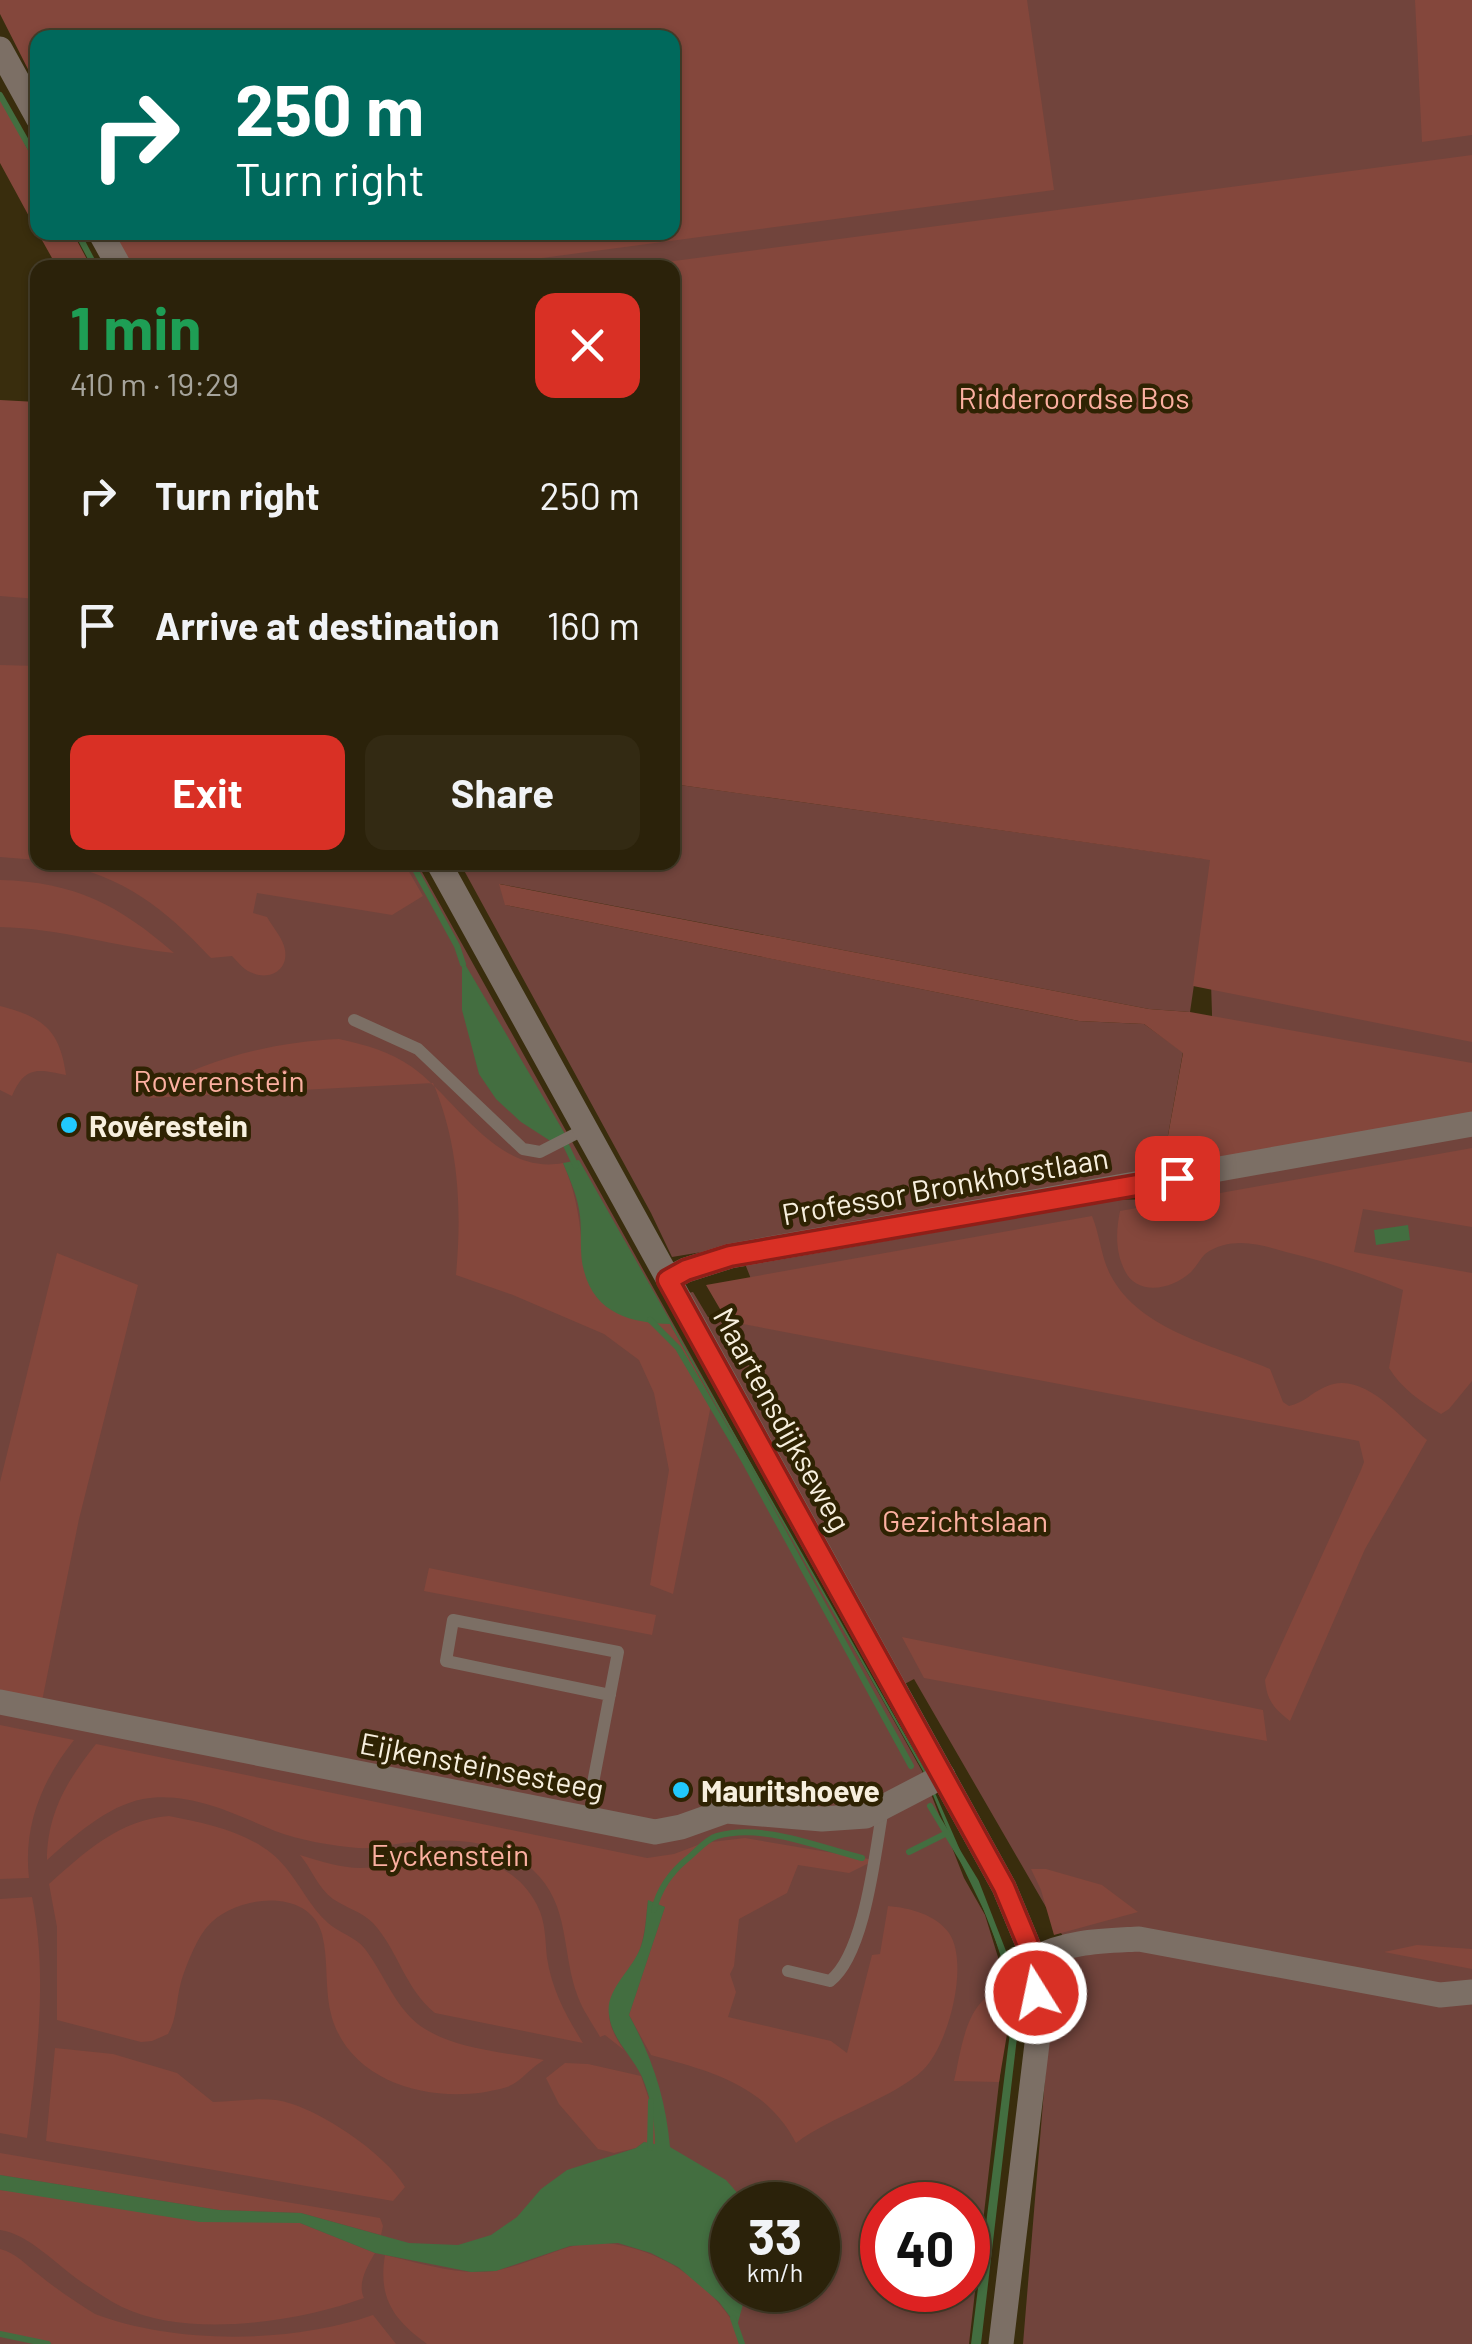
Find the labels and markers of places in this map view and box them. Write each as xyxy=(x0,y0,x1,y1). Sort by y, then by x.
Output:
place label: Rovérestein xyxy=(89,1107,248,1143)
marker: Rovérestein xyxy=(58,1114,80,1136)
pin xyxy=(1135,1136,1220,1221)
place label: Mauritshoeve xyxy=(701,1772,880,1808)
marker: Mauritshoeve xyxy=(670,1779,692,1801)

